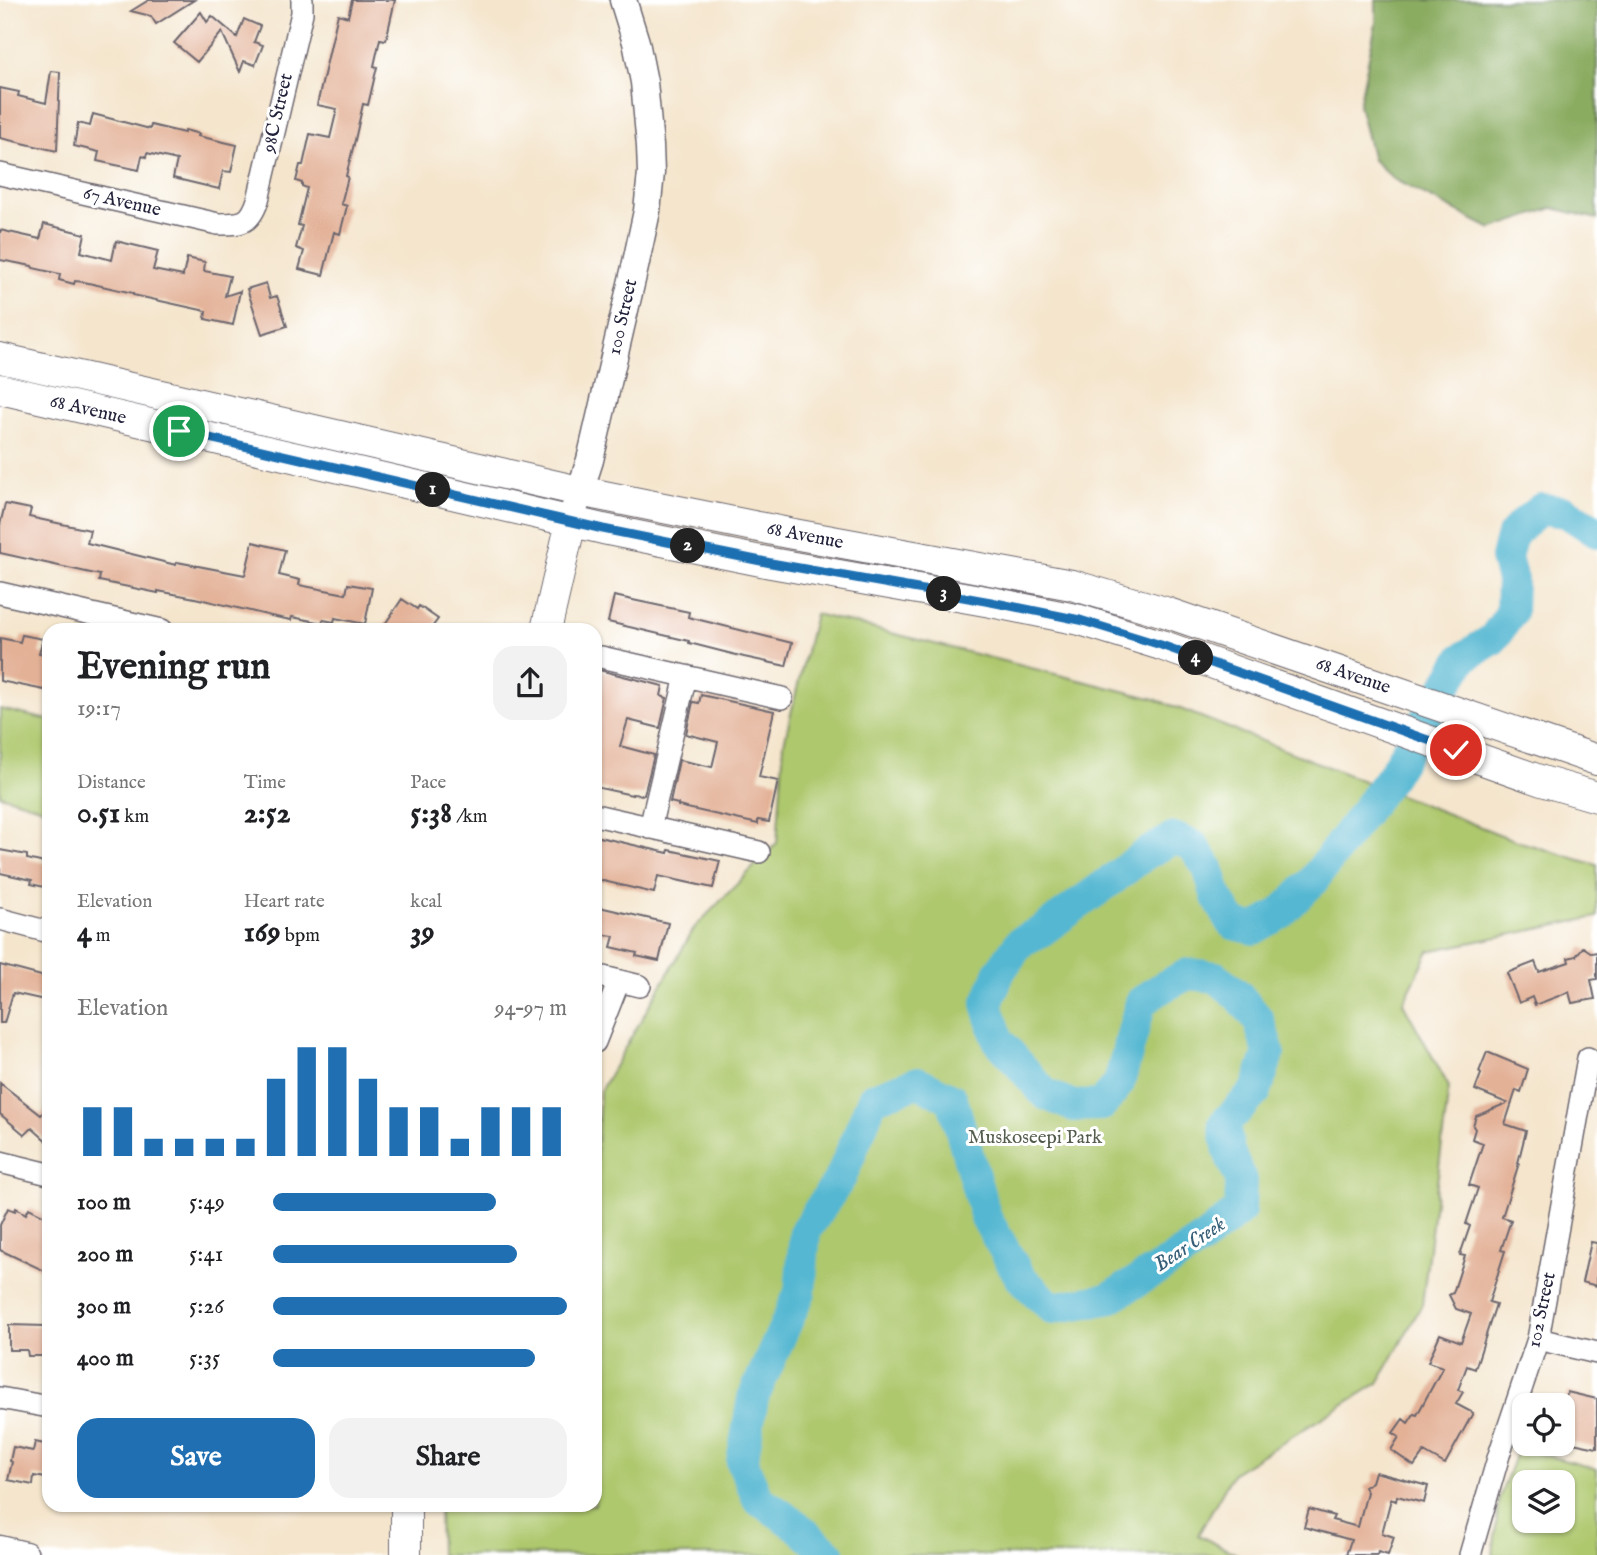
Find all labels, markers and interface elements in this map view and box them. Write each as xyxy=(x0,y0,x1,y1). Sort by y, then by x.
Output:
street label: 98C Street xyxy=(257,71,299,156)
street label: 67 Avenue xyxy=(81,181,164,223)
street label: 100 Street xyxy=(603,276,643,357)
street label: 68 Avenue xyxy=(47,390,129,430)
pin xyxy=(149,401,209,461)
icon: arrive xyxy=(160,412,198,450)
pin: 1 xyxy=(416,472,450,508)
text: 1 xyxy=(429,477,436,501)
street label: 68 Avenue xyxy=(765,517,846,555)
pin: 2 xyxy=(670,528,706,564)
text: 2 xyxy=(683,533,692,557)
pin: 3 xyxy=(926,576,962,612)
text: 3 xyxy=(940,581,947,605)
pin: 4 xyxy=(1178,640,1214,676)
text: Evening run xyxy=(77,644,271,692)
text: 4 xyxy=(1191,645,1200,669)
button: share xyxy=(493,646,567,720)
street label: 68 Avenue xyxy=(1312,652,1394,700)
text: 19:17 xyxy=(77,694,121,723)
pin xyxy=(1426,720,1486,780)
icon: check xyxy=(1437,731,1475,769)
text: Distance xyxy=(77,771,146,795)
text: Time xyxy=(244,771,286,795)
text: Pace xyxy=(410,771,446,795)
text: 0.51 xyxy=(77,795,120,833)
text: 2:52 xyxy=(244,795,291,833)
text: 5:38 xyxy=(410,795,452,833)
text: km xyxy=(120,805,149,829)
text: /km xyxy=(452,805,488,829)
text: Elevation xyxy=(77,890,152,914)
text: Heart rate xyxy=(244,890,325,914)
text: kcal xyxy=(410,890,442,914)
text: 4 xyxy=(77,914,92,952)
text: 169 xyxy=(244,914,281,952)
text: 39 xyxy=(410,914,435,952)
text: m xyxy=(92,924,111,948)
text: bpm xyxy=(281,924,320,948)
text: Elevation xyxy=(77,994,168,1023)
text: 94–97 m xyxy=(495,994,567,1023)
park label: Muskoseepi Park xyxy=(968,1126,1103,1150)
text: 100 m xyxy=(77,1188,131,1217)
text: 5:49 xyxy=(189,1188,225,1217)
water label: Bear Creek xyxy=(1149,1211,1231,1279)
text: 200 m xyxy=(77,1240,133,1269)
text: 5:41 xyxy=(189,1240,223,1269)
street label: 102 Street xyxy=(1522,1270,1562,1350)
text: 300 m xyxy=(77,1292,131,1321)
text: 5:26 xyxy=(189,1292,224,1321)
text: 400 m xyxy=(77,1344,134,1373)
text: 5:35 xyxy=(189,1344,220,1373)
map controls xyxy=(1512,1393,1575,1533)
button: locate xyxy=(1512,1393,1575,1456)
button: Save xyxy=(77,1418,315,1498)
button: Share xyxy=(329,1418,567,1498)
button: layers xyxy=(1512,1470,1575,1533)

